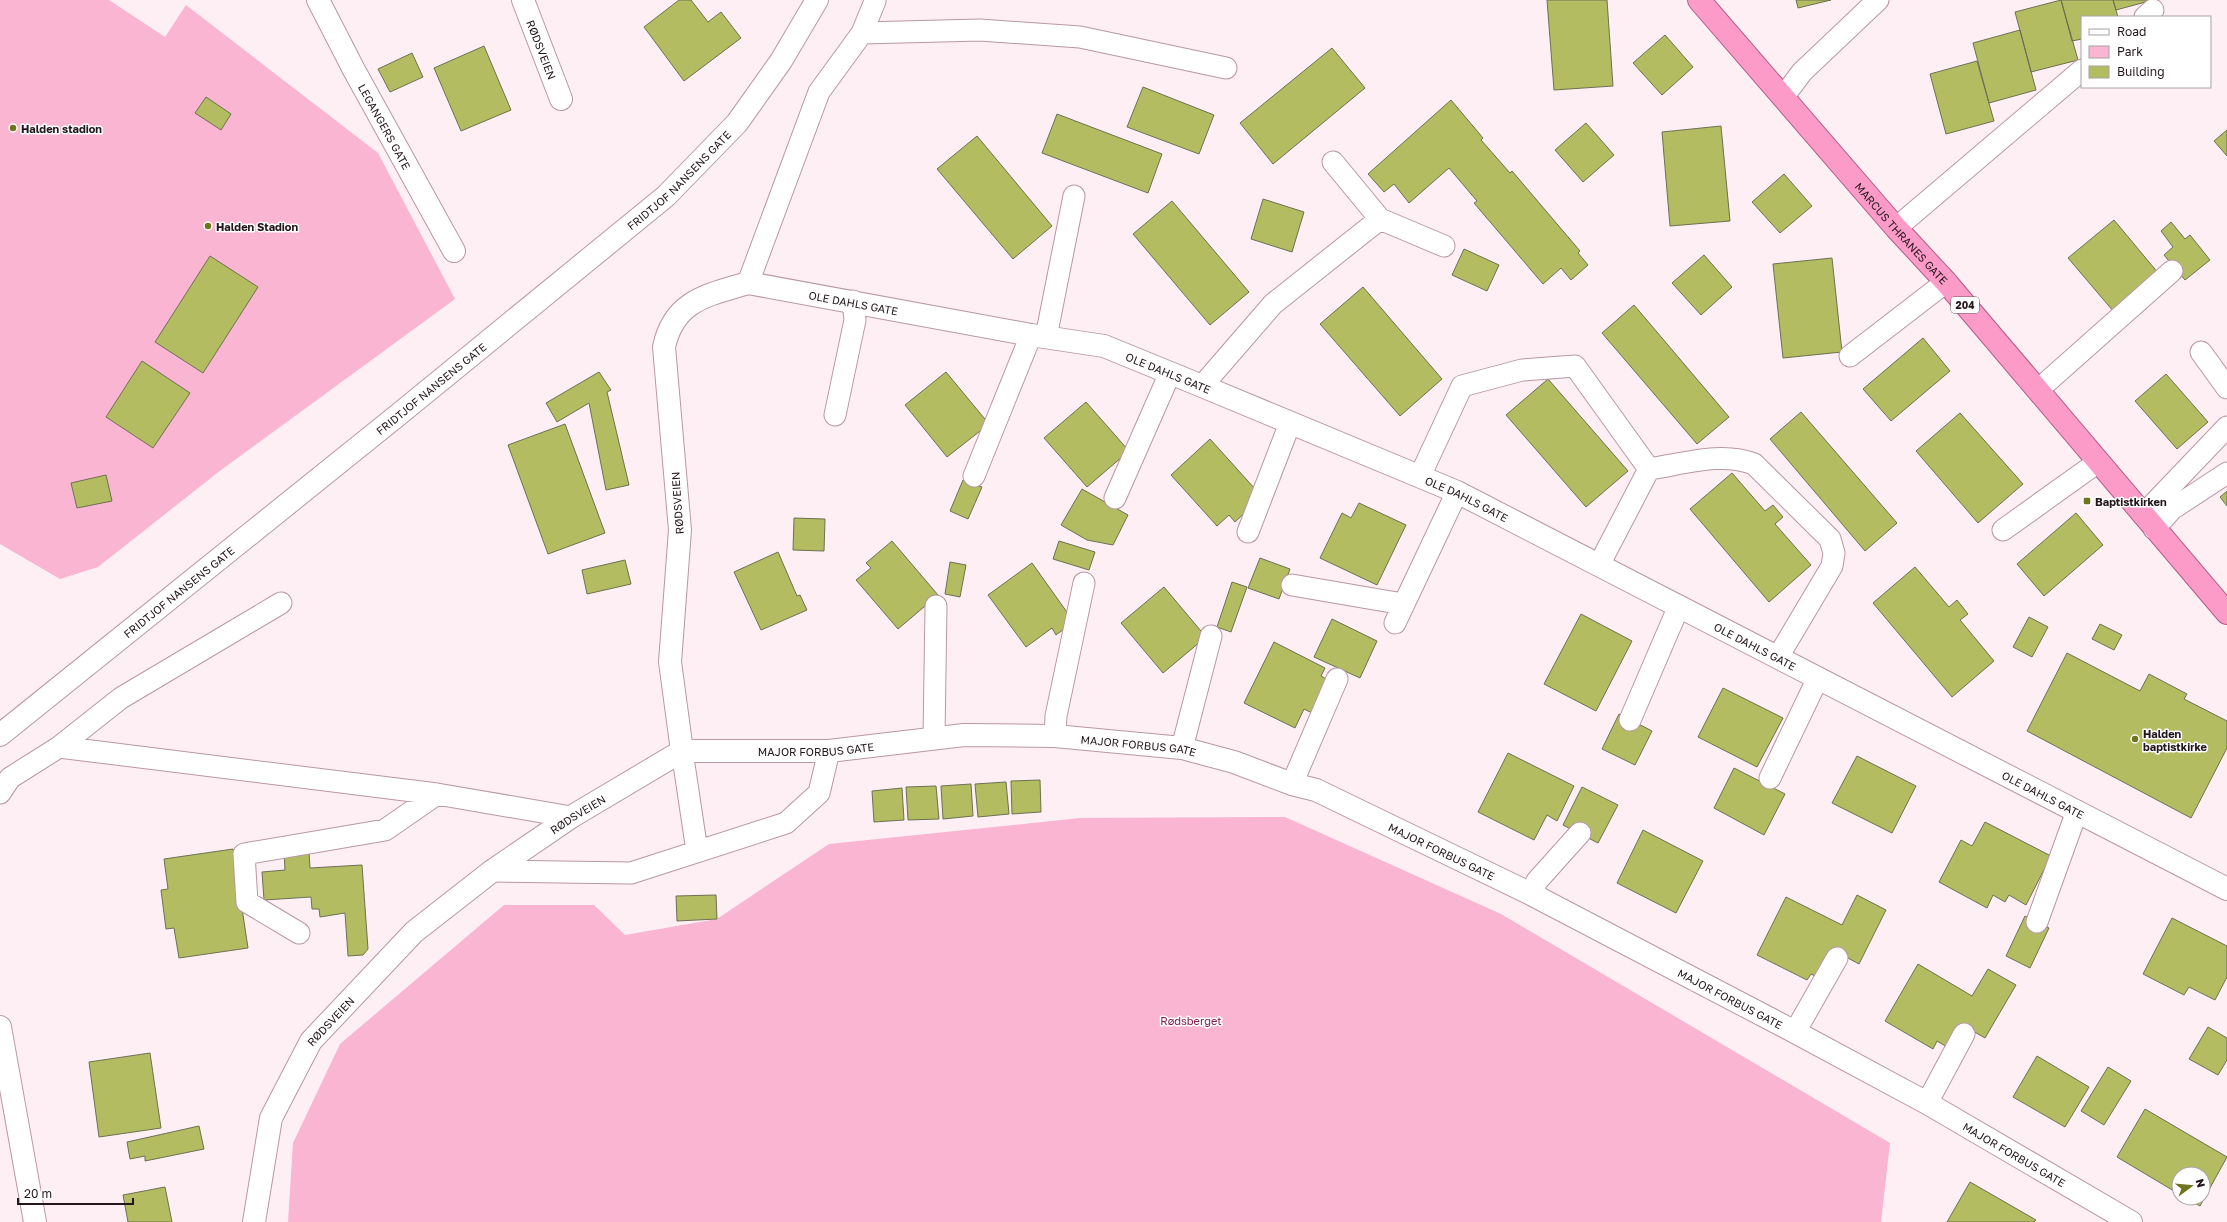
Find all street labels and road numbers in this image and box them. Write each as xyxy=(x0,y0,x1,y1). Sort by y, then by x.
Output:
street label: RØDSVEIEN xyxy=(525,18,559,81)
street label: LEGANGERS GATE xyxy=(356,81,414,171)
street label: FRIDTJOF NANSENS GATE xyxy=(624,127,733,232)
street label: MARCUS THRANES GATE xyxy=(1853,180,1951,287)
street label: OLE DAHLS GATE xyxy=(808,288,899,317)
road number: 204 xyxy=(1951,297,1979,313)
street label: FRIDTJOF NANSENS GATE xyxy=(373,339,489,437)
street label: OLE DAHLS GATE xyxy=(1124,349,1213,396)
street label: RØDSVEIEN xyxy=(668,471,686,535)
street label: OLE DAHLS GATE xyxy=(1423,473,1511,524)
street label: FRIDTJOF NANSENS GATE xyxy=(121,543,237,640)
street label: OLE DAHLS GATE xyxy=(1712,619,1799,672)
street label: MAJOR FORBUS GATE xyxy=(1080,732,1198,758)
street label: MAJOR FORBUS GATE xyxy=(758,739,875,758)
street label: OLE DAHLS GATE xyxy=(2000,768,2087,821)
street label: RØDSVEIEN xyxy=(547,792,608,836)
street label: MAJOR FORBUS GATE xyxy=(1387,820,1497,882)
street label: MAJOR FORBUS GATE xyxy=(1676,966,1785,1031)
street label: RØDSVEIEN xyxy=(304,993,356,1048)
street label: MAJOR FORBUS GATE xyxy=(1961,1119,2068,1189)

